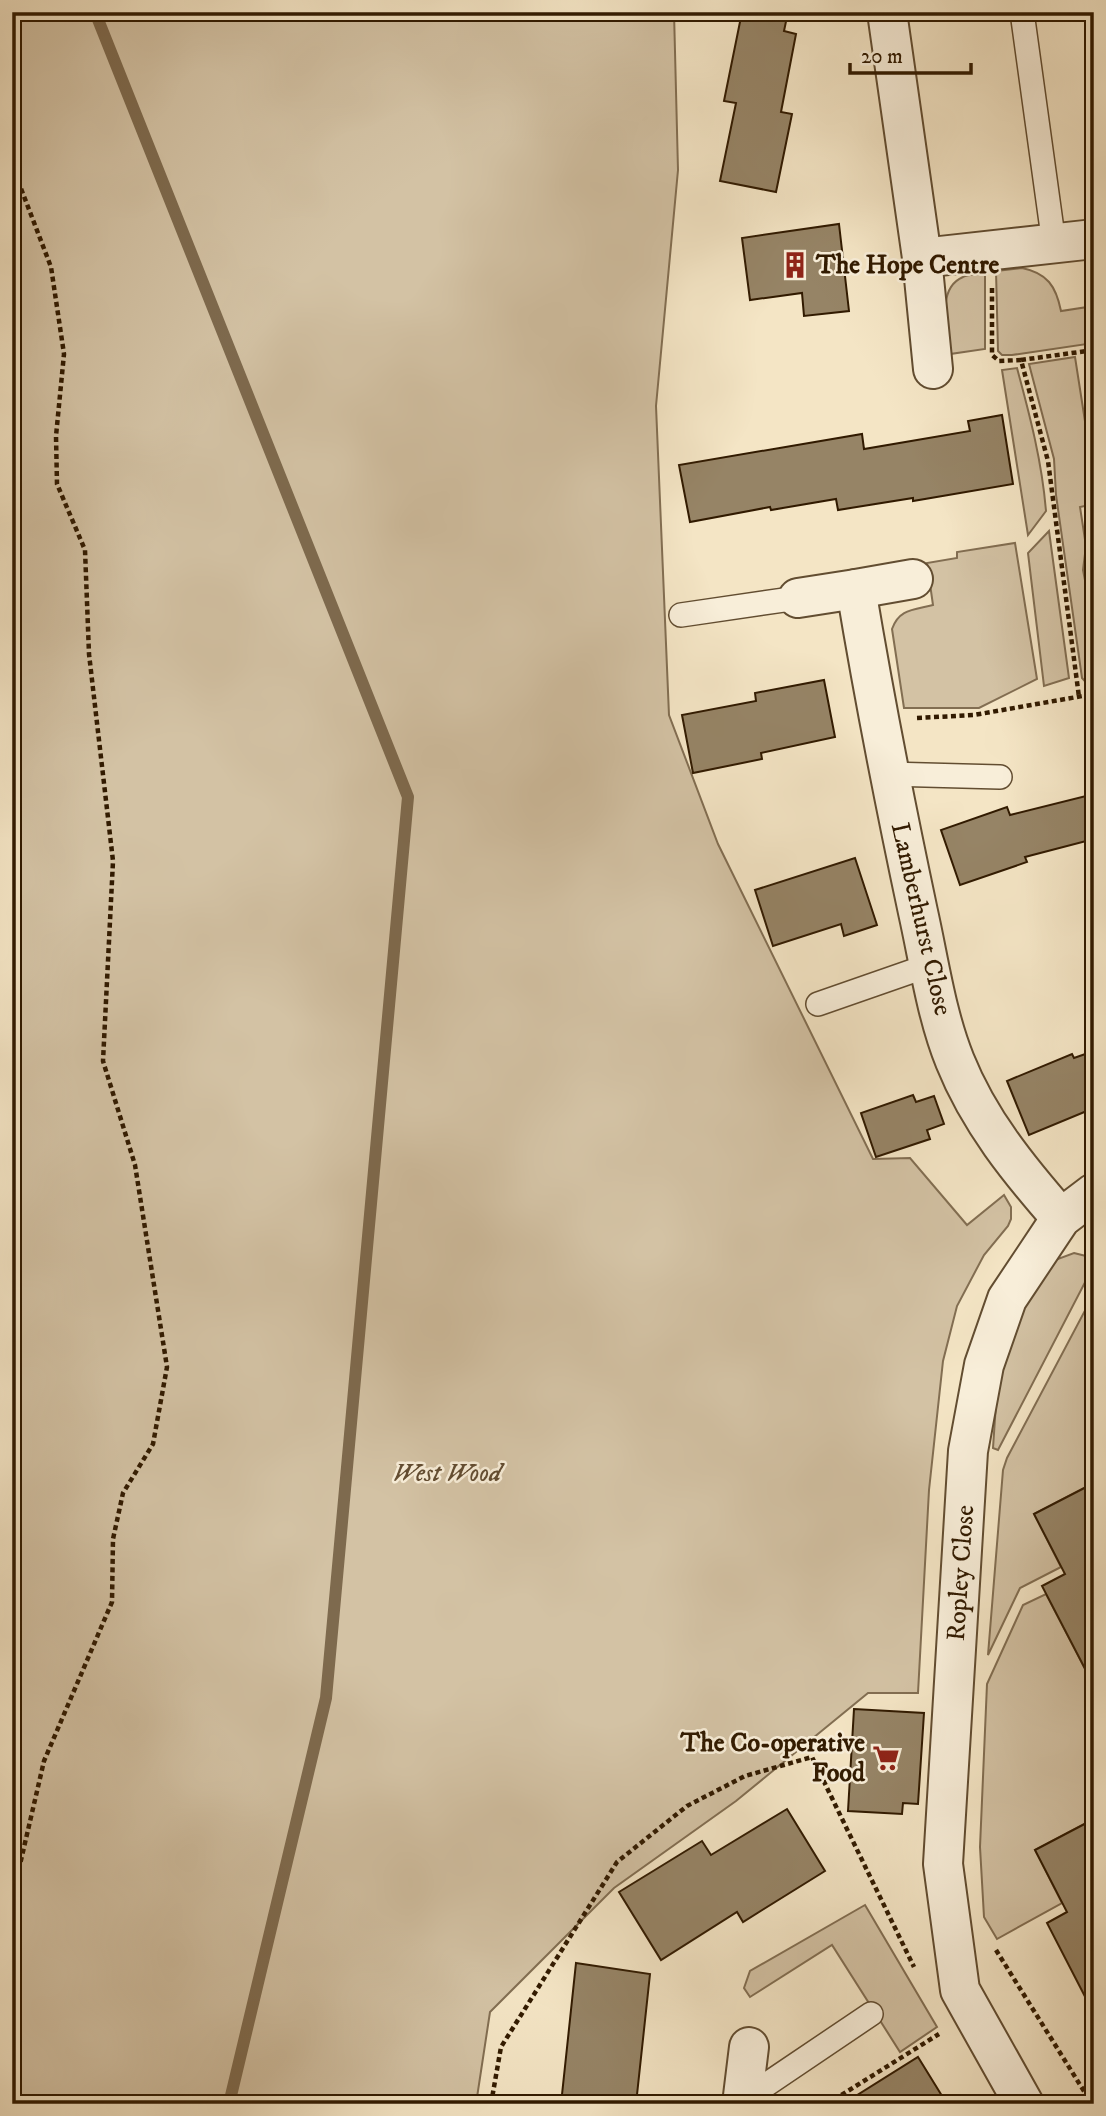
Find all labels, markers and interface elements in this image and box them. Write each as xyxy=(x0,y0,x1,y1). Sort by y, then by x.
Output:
scale bar xyxy=(850,32,971,76)
text: 20 m xyxy=(861,44,903,70)
place label: The Hope Centre xyxy=(815,249,1000,282)
building icon: The Hope Centre xyxy=(780,250,810,280)
street label: Lamberhurst Close xyxy=(883,819,959,1019)
park label: West Wood xyxy=(393,1457,505,1490)
street label: Ropley Close xyxy=(940,1504,982,1642)
place label: The Co-operative Food xyxy=(680,1727,866,1790)
supermarket icon: The Co-operative Food xyxy=(871,1743,901,1773)

